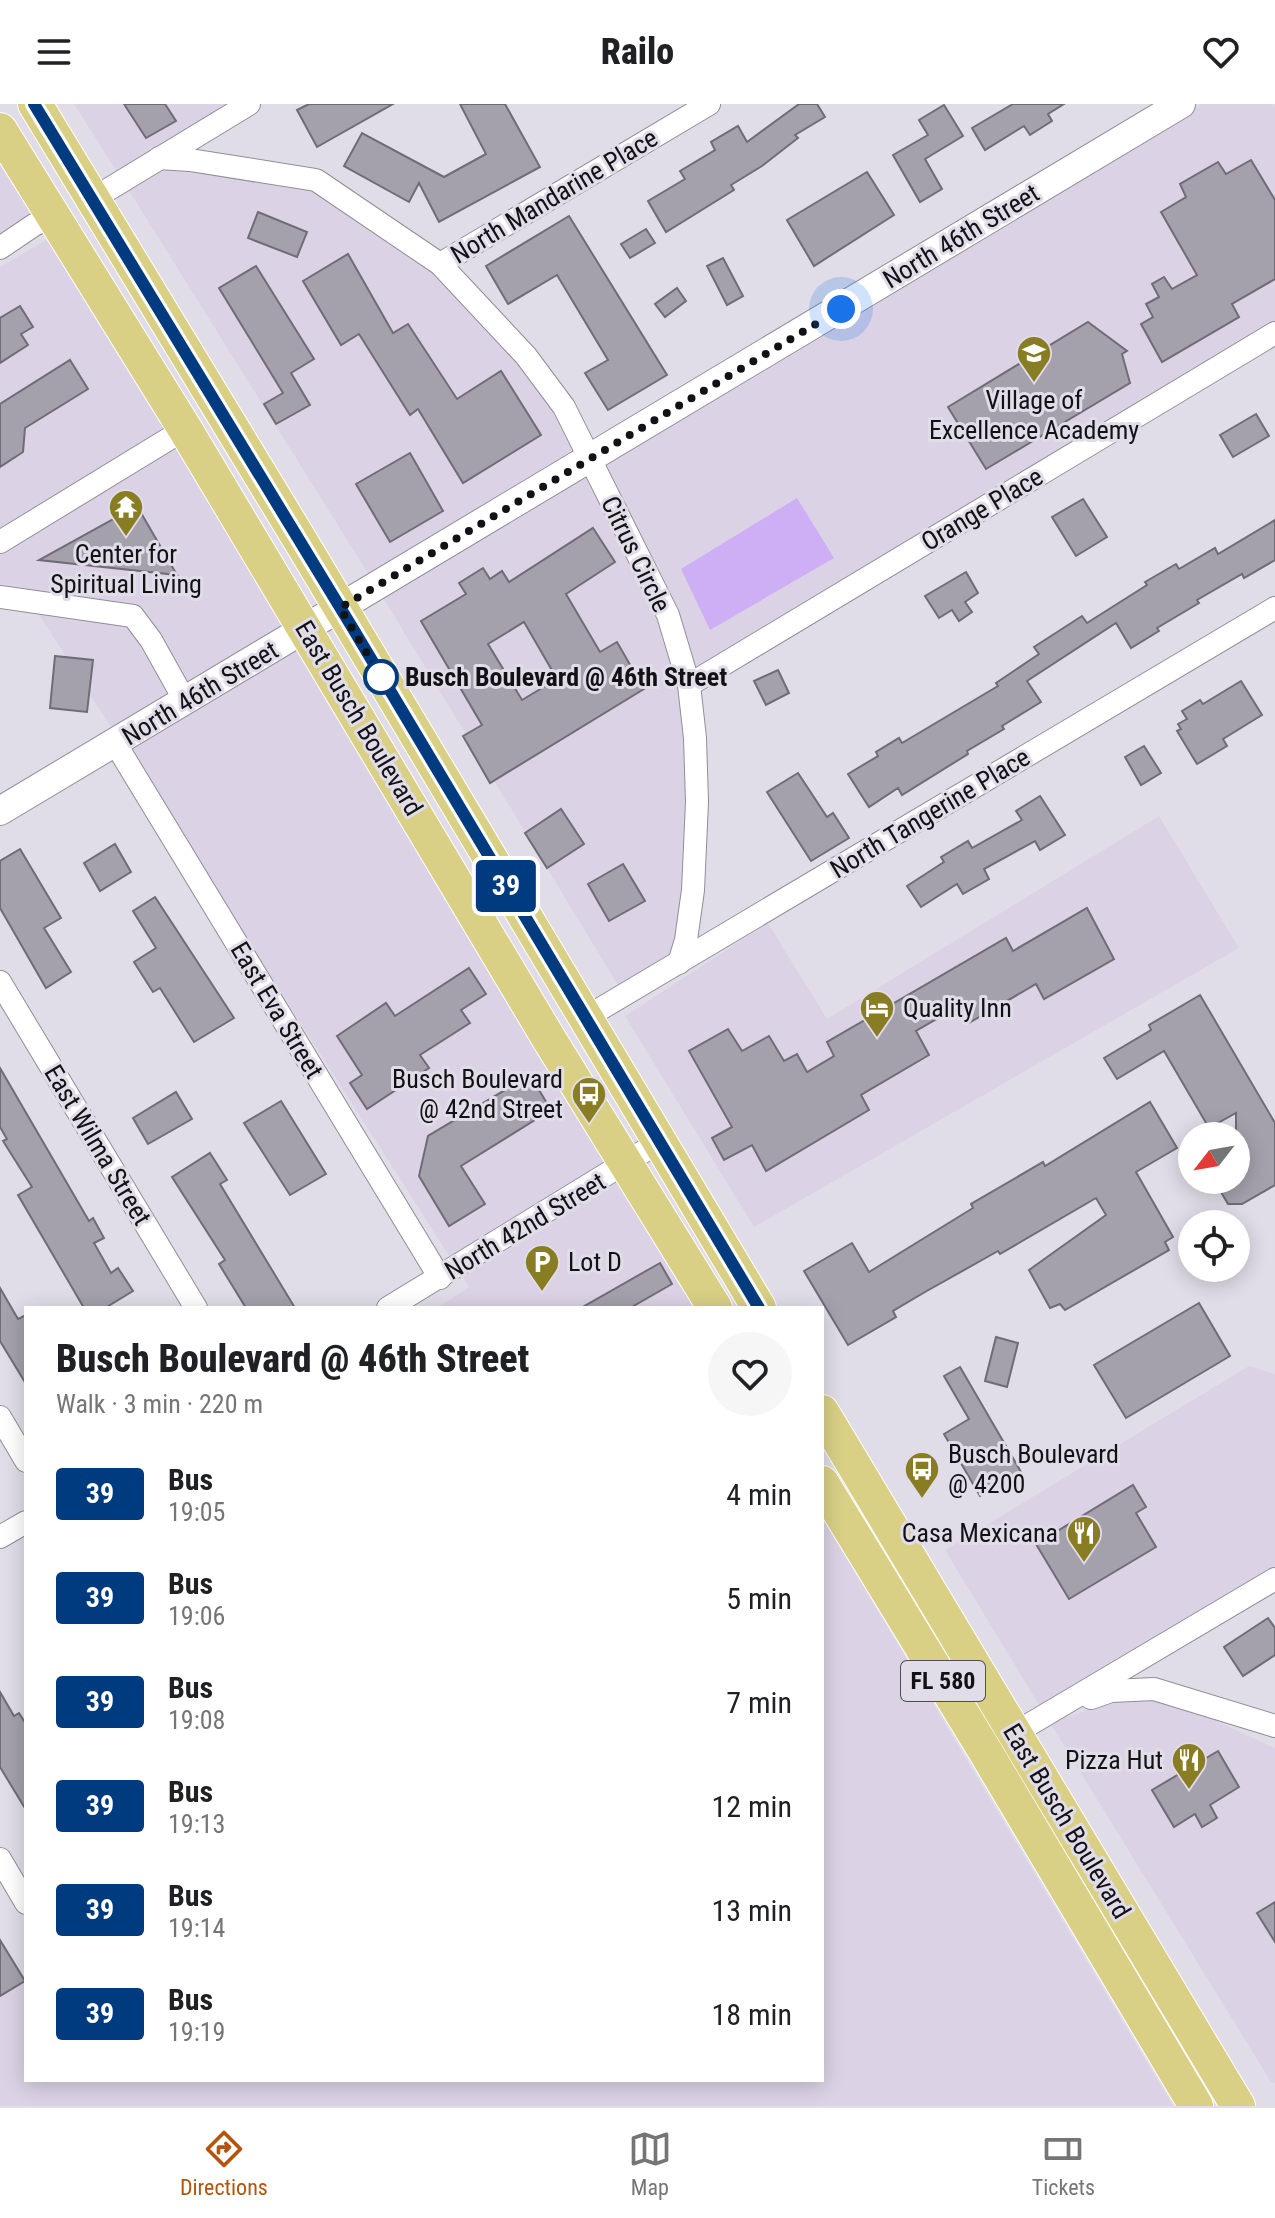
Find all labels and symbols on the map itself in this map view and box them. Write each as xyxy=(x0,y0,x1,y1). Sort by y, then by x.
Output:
street label: North Mandarine Place xyxy=(445,122,663,270)
street label: North 46th Street xyxy=(878,178,1044,294)
your location xyxy=(821,289,861,329)
school or university icon: Village of Excellence Academy xyxy=(1015,334,1053,384)
place label: Village of Excellence Academy xyxy=(929,385,1139,445)
street label: Orange Place xyxy=(916,461,1048,557)
temple icon: Center for Spiritual Living xyxy=(107,488,145,538)
street label: Citrus Circle xyxy=(595,491,677,617)
place label: Center for Spiritual Living xyxy=(50,539,202,599)
street label: East Busch Boulevard xyxy=(289,615,429,821)
street label: North 46th Street xyxy=(117,635,283,751)
marker: Busch Boulevard @ 46th Street xyxy=(364,660,398,694)
place label: Busch Boulevard @ 46th Street xyxy=(405,662,727,692)
street label: North Tangerine Place xyxy=(825,742,1035,884)
line badge: 39 xyxy=(470,860,542,912)
street label: East Eva Street xyxy=(225,936,329,1084)
hotel icon: Quality Inn xyxy=(858,989,896,1039)
place label: Quality Inn xyxy=(903,993,1012,1023)
street label: East Wilma Street xyxy=(38,1059,158,1231)
place label: Busch Boulevard @ 42nd Street xyxy=(392,1064,563,1124)
bus stop icon: Busch Boulevard @ 42nd Street xyxy=(570,1075,608,1125)
north arrow xyxy=(1178,1122,1250,1194)
street label: North 42nd Street xyxy=(439,1166,611,1286)
parking icon: Lot D xyxy=(523,1243,561,1293)
place label: Lot D xyxy=(568,1247,622,1277)
place label: Busch Boulevard @ 4200 xyxy=(948,1439,1119,1499)
bus stop icon: Busch Boulevard @ 4200 xyxy=(903,1450,941,1500)
restaurant icon: Casa Mexicana xyxy=(1065,1514,1103,1564)
place label: Casa Mexicana xyxy=(902,1518,1058,1548)
road number: FL 580 xyxy=(901,1661,985,1701)
street label: East Busch Boulevard xyxy=(997,1718,1137,1924)
restaurant icon: Pizza Hut xyxy=(1170,1741,1208,1791)
place label: Pizza Hut xyxy=(1065,1745,1163,1775)

